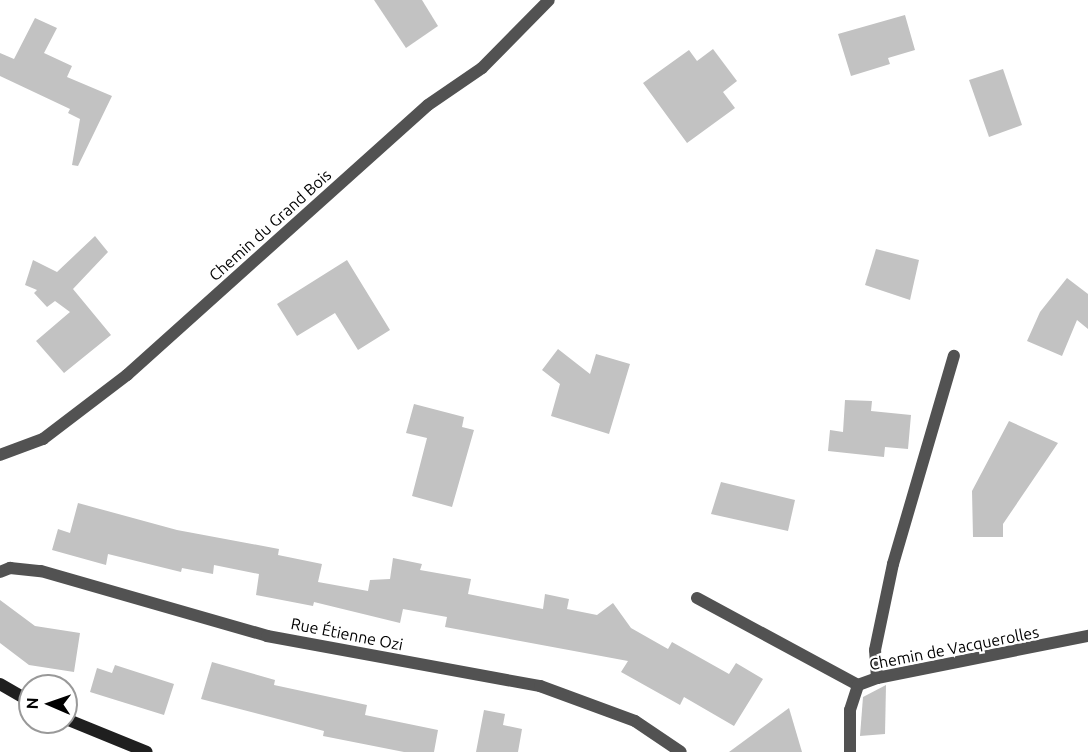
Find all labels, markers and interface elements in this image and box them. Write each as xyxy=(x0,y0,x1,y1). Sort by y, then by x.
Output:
street label: Chemin du Grand Bois xyxy=(205,165,335,285)
street label: Rue Étienne Ozi xyxy=(289,614,405,654)
street label: Chemin de Vacquerolles xyxy=(867,622,1041,674)
north arrow xyxy=(18,674,78,734)
text: N xyxy=(23,697,41,710)

